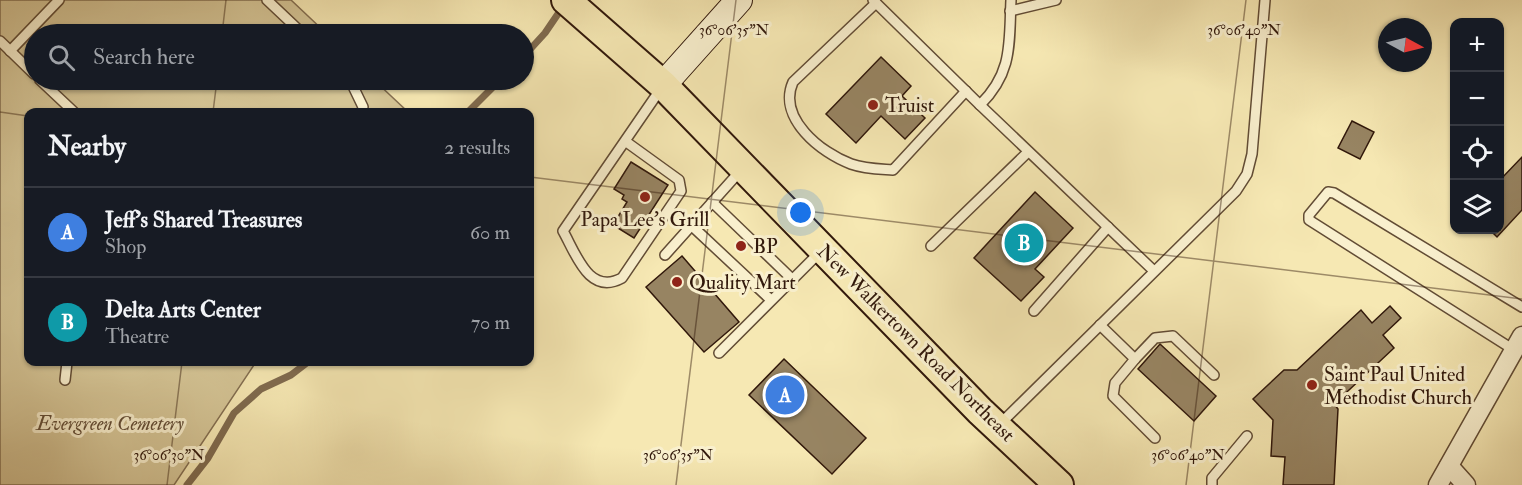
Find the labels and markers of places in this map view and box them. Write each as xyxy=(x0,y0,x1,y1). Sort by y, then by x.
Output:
place label: Truist xyxy=(885,93,935,118)
marker: Truist xyxy=(866,98,880,112)
marker: Papa Lee's Grill xyxy=(638,190,652,204)
place label: Papa Lee's Grill xyxy=(581,207,709,233)
pin: B xyxy=(1004,220,1044,266)
place label: BP xyxy=(753,234,778,259)
marker: BP xyxy=(734,239,748,253)
place label: Quality Mart xyxy=(689,270,796,295)
marker: Quality Mart xyxy=(670,275,684,289)
place label: Saint Paul United Methodist Church xyxy=(1324,362,1472,410)
pin: A xyxy=(766,372,804,418)
marker: Saint Paul United Methodist Church xyxy=(1305,378,1319,392)

